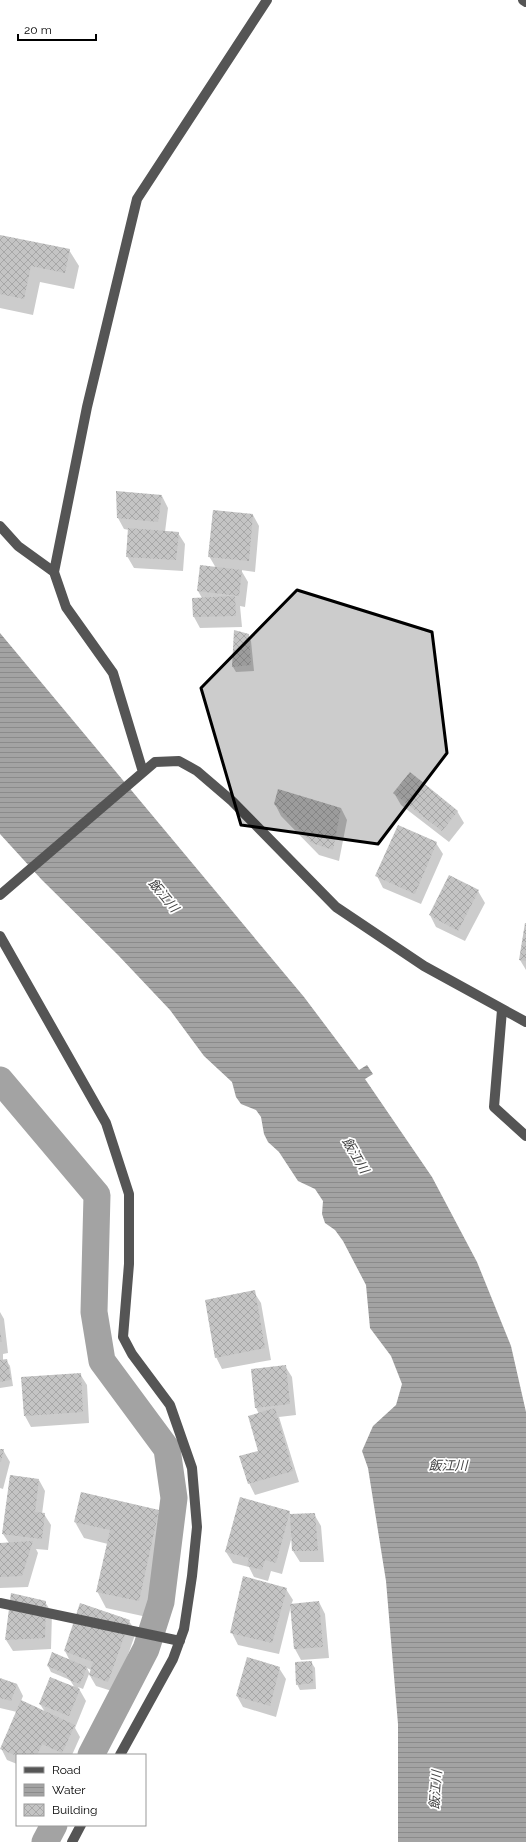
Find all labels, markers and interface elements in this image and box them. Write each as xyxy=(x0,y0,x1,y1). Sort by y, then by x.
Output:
scale bar xyxy=(18,16,96,42)
text: 20 m xyxy=(24,23,52,37)
water label: 飯江川 xyxy=(145,876,183,917)
water label: 飯江川 xyxy=(339,1135,373,1178)
water label: 飯江川 xyxy=(428,1458,469,1473)
legend xyxy=(16,1754,146,1826)
text: Road xyxy=(52,1763,81,1777)
water label: 飯江川 xyxy=(427,1768,444,1810)
text: Water xyxy=(52,1783,86,1797)
text: Building xyxy=(52,1803,98,1817)

